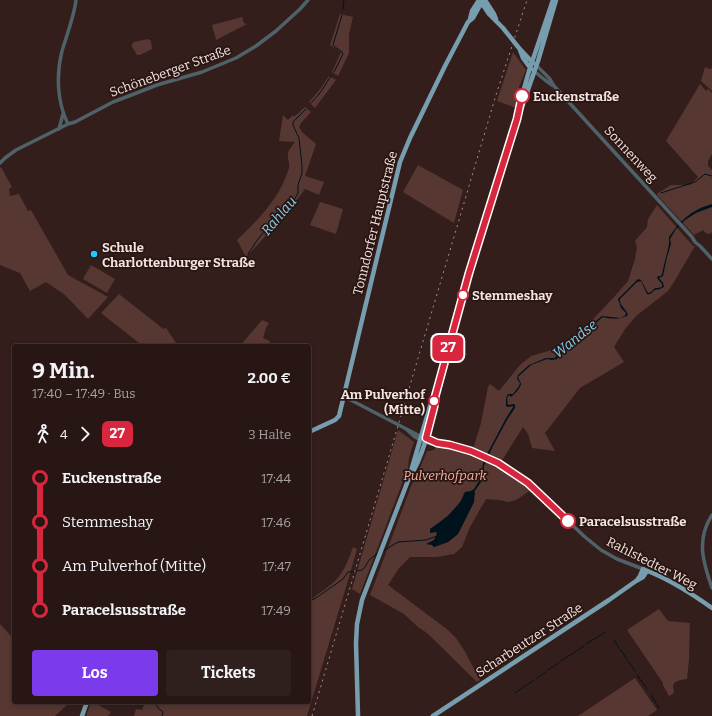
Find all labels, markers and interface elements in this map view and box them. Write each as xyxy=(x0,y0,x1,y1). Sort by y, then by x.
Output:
street label: Schöneberger Straße xyxy=(107,42,233,100)
marker: Euckenstraße xyxy=(514,88,530,104)
place label: Euckenstraße xyxy=(533,89,619,104)
street label: Sonnenweg xyxy=(601,123,661,185)
street label: Tonndorfer Hauptstraße xyxy=(350,149,400,297)
water label: Rahlau xyxy=(258,193,300,239)
place label: Schule Charlottenburger Straße xyxy=(102,240,255,270)
marker: Schule Charlottenburger Straße xyxy=(89,249,99,259)
place label: Stemmeshay xyxy=(472,288,553,303)
marker: Stemmeshay xyxy=(457,289,469,301)
water label: Wandse xyxy=(550,316,600,362)
line badge: 27 xyxy=(430,335,466,361)
text: 27 xyxy=(440,339,456,356)
text: 9 Min. xyxy=(32,357,95,384)
text: 2.00 € xyxy=(248,369,291,387)
text: 17:40 – 17:49 · Bus xyxy=(32,386,136,401)
place label: Am Pulverhof (Mitte) xyxy=(341,387,426,417)
marker: Am Pulverhof (Mitte) xyxy=(428,395,440,407)
icon: walk xyxy=(32,423,54,445)
icon: forward xyxy=(74,423,96,445)
text: 27 xyxy=(110,425,125,442)
text: 4 xyxy=(60,427,68,442)
text: 3 Halte xyxy=(248,427,291,442)
park label: Pulverhofpark xyxy=(403,468,488,483)
text: Euckenstraße xyxy=(62,469,161,487)
text: 17:44 xyxy=(261,471,291,486)
text: Stemmeshay xyxy=(62,513,153,531)
marker: Paracelsusstraße xyxy=(560,513,576,529)
place label: Paracelsusstraße xyxy=(579,514,686,529)
text: 17:46 xyxy=(261,515,291,530)
street label: Rahlstedter Weg xyxy=(604,534,700,592)
text: Am Pulverhof (Mitte) xyxy=(62,557,206,575)
text: 17:47 xyxy=(263,559,291,574)
street label: Scharbeutzer Straße xyxy=(473,600,585,680)
text: Paracelsusstraße xyxy=(62,601,186,619)
text: 17:49 xyxy=(261,603,291,618)
button: Los xyxy=(32,650,158,696)
button: Tickets xyxy=(166,650,291,696)

